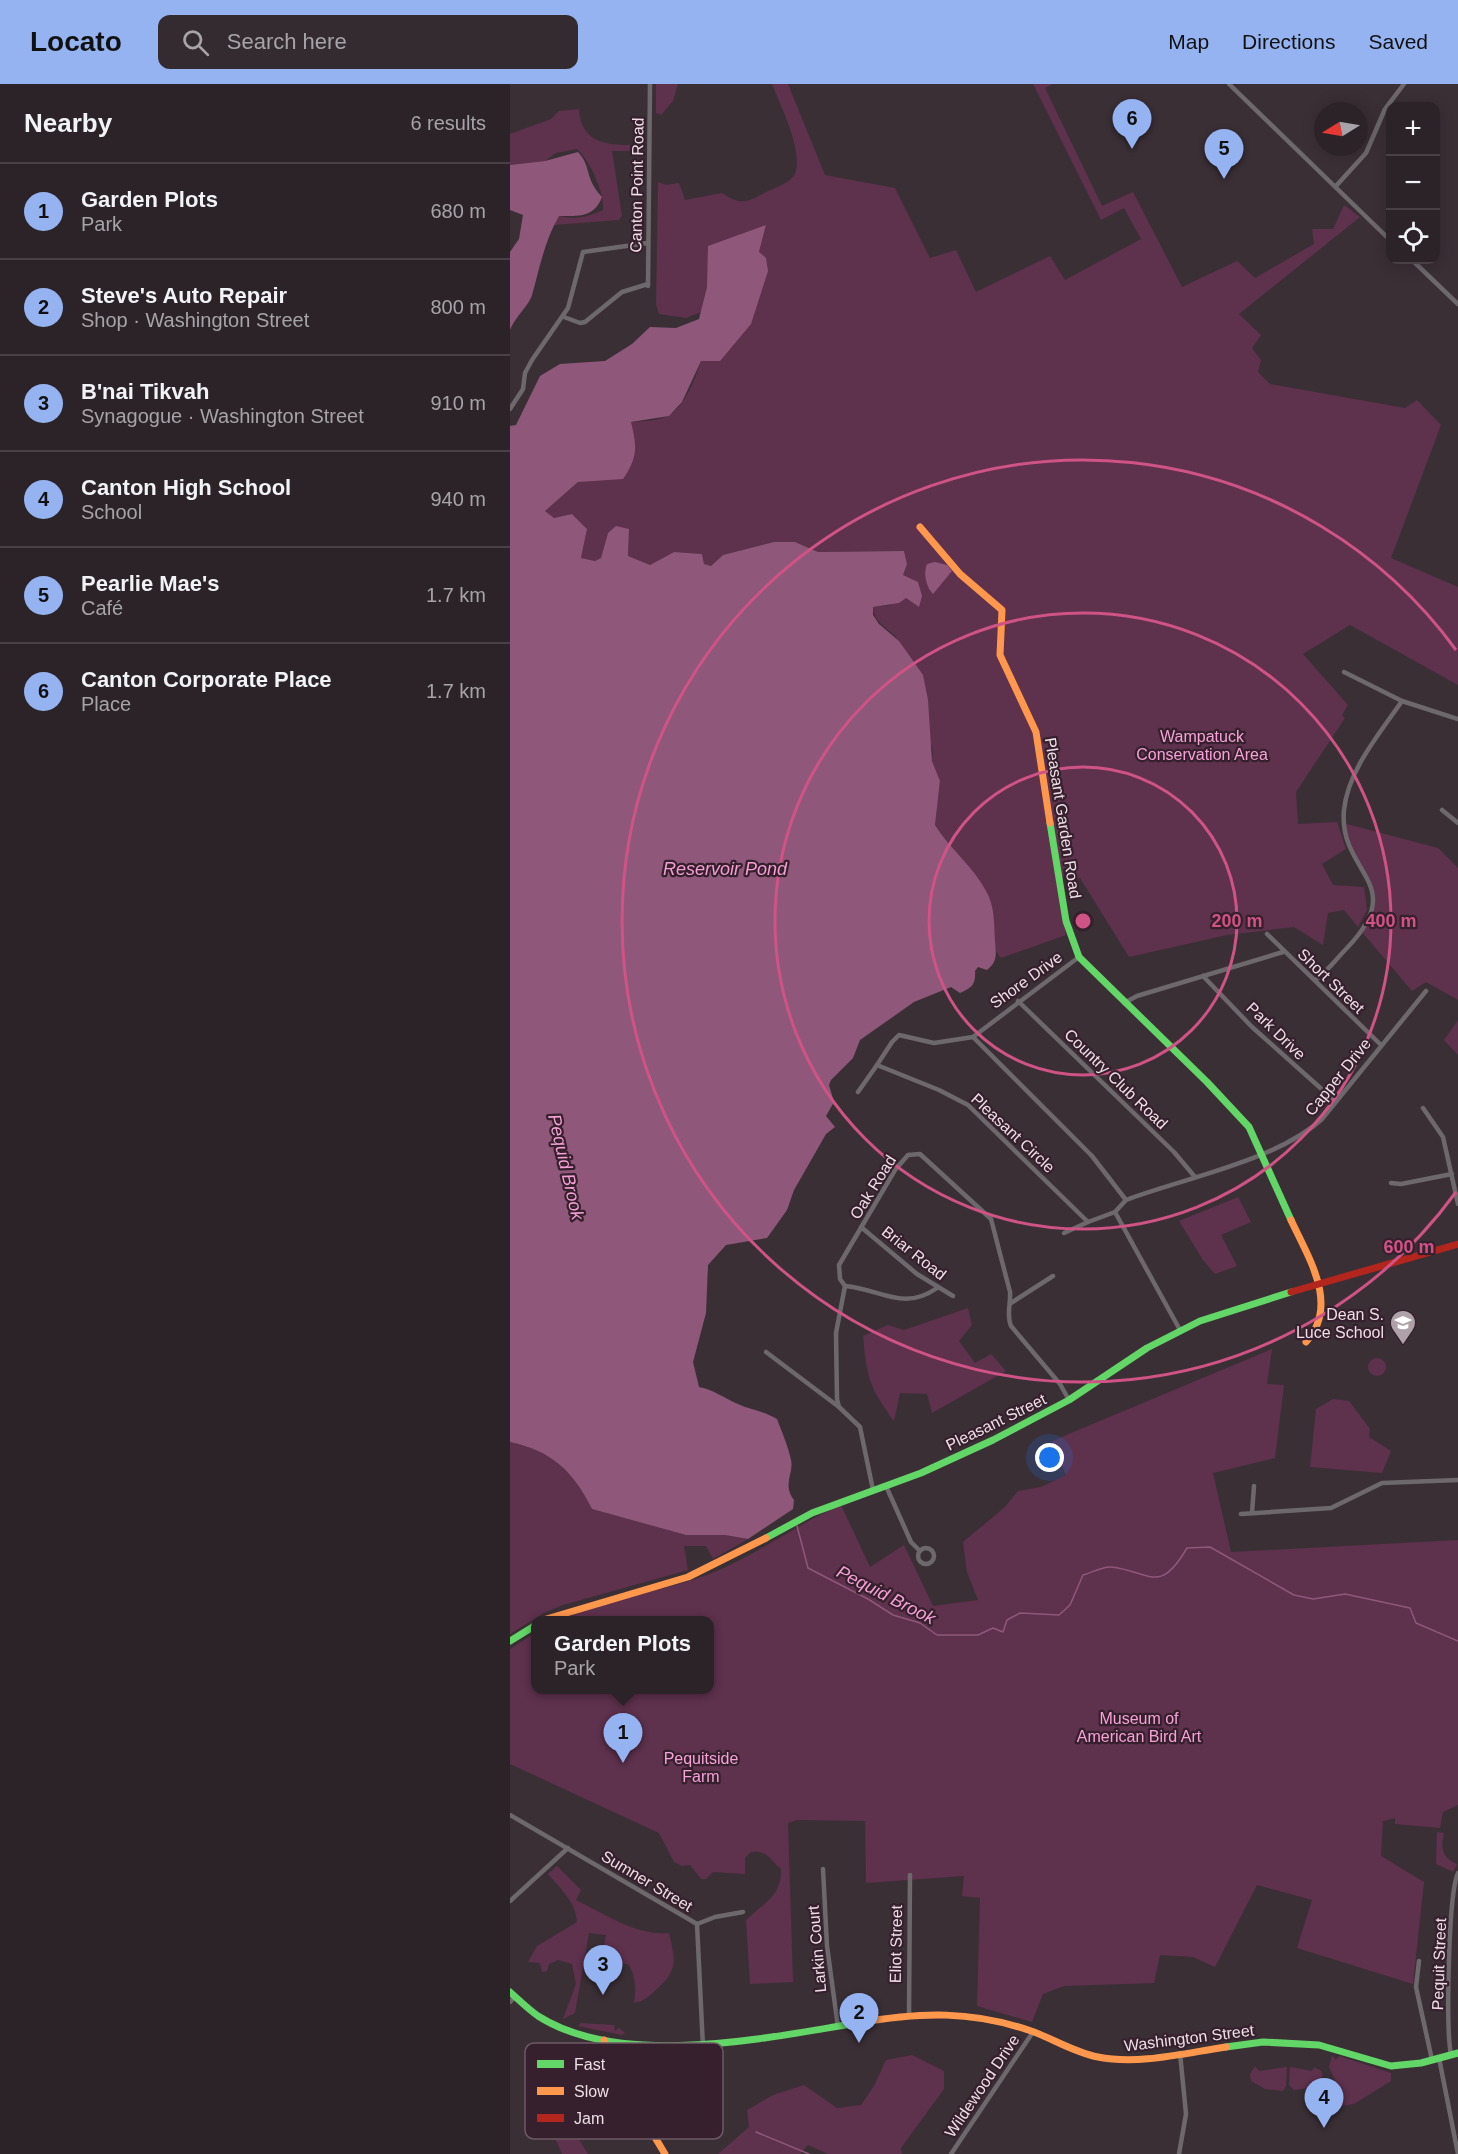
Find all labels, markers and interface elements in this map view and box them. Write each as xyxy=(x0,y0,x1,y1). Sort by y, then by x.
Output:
search box xyxy=(158,15,578,69)
text: Locato xyxy=(30,26,122,57)
icon: search xyxy=(179,26,212,59)
text: Search here xyxy=(227,29,347,54)
text: Map xyxy=(1168,30,1209,53)
text: Directions xyxy=(1242,30,1335,53)
text: Saved xyxy=(1368,30,1428,53)
pin: 6 xyxy=(1112,100,1152,149)
north arrow xyxy=(1314,102,1368,156)
map controls xyxy=(1386,102,1440,264)
button: + xyxy=(1386,102,1440,156)
text: Nearby xyxy=(24,108,112,138)
text: 6 results xyxy=(410,112,486,134)
street label: Canton Point Road xyxy=(627,117,647,253)
pin: 5 xyxy=(1204,130,1244,179)
button: − xyxy=(1386,156,1440,210)
text: Garden Plots xyxy=(81,187,218,212)
text: 1 xyxy=(38,200,49,222)
text: 680 m xyxy=(430,200,486,222)
button: locate xyxy=(1386,210,1440,264)
text: Park xyxy=(81,213,122,235)
text: Steve's Auto Repair xyxy=(81,283,287,308)
text: 2 xyxy=(38,296,49,318)
text: 800 m xyxy=(430,296,486,318)
text: Shop · Washington Street xyxy=(81,309,309,331)
text: B'nai Tikvah xyxy=(81,379,209,404)
text: 3 xyxy=(38,392,49,414)
text: 910 m xyxy=(430,392,486,414)
text: Synagogue · Washington Street xyxy=(81,405,364,427)
text: Canton High School xyxy=(81,475,291,500)
text: 4 xyxy=(38,488,49,510)
text: 940 m xyxy=(430,488,486,510)
text: School xyxy=(81,501,142,523)
text: Pearlie Mae's xyxy=(81,571,220,596)
text: 5 xyxy=(38,584,49,606)
text: 1.7 km xyxy=(426,584,486,606)
text: Café xyxy=(81,597,123,619)
text: Canton Corporate Place xyxy=(81,667,332,692)
text: 6 xyxy=(38,680,49,702)
text: 1.7 km xyxy=(426,680,486,702)
text: Place xyxy=(81,693,131,715)
park label: Wampatuck Conservation Area xyxy=(1136,728,1268,763)
street label: Pleasant Garden Road xyxy=(1042,736,1084,900)
water label: Reservoir Pond xyxy=(663,859,788,879)
centre of rings xyxy=(1073,911,1093,931)
text: 200 m xyxy=(1211,911,1263,931)
text: 400 m xyxy=(1365,911,1417,931)
street label: Short Street xyxy=(1294,945,1368,1017)
street label: Shore Drive xyxy=(987,948,1065,1012)
street label: Park Drive xyxy=(1243,999,1309,1063)
street label: Country Club Road xyxy=(1061,1026,1171,1132)
street label: Capper Drive xyxy=(1302,1035,1374,1119)
street label: Pleasant Circle xyxy=(968,1090,1058,1176)
water label: Pequid Brook xyxy=(544,1112,588,1223)
street label: Oak Road xyxy=(847,1152,899,1222)
street label: Briar Road xyxy=(879,1223,949,1283)
text: 600 m xyxy=(1383,1237,1435,1257)
place label: Dean S. Luce School xyxy=(1296,1306,1384,1341)
school or university icon: Dean S. Luce School xyxy=(1388,1308,1418,1346)
street label: Pleasant Street xyxy=(943,1390,1049,1454)
your location xyxy=(1035,1443,1064,1472)
water label: Pequid Brook xyxy=(833,1562,940,1629)
popup xyxy=(531,1616,714,1694)
text: Garden Plots xyxy=(554,1631,691,1656)
text: Park xyxy=(554,1657,595,1679)
park label: Museum of American Bird Art xyxy=(1077,1710,1202,1745)
pin: 1 xyxy=(604,1714,642,1763)
park label: Pequitside Farm xyxy=(664,1750,738,1785)
street label: Sumner Street xyxy=(598,1847,696,1915)
street label: Larkin Court xyxy=(805,1904,829,1993)
street label: Eliot Street xyxy=(887,1904,905,1983)
street label: Pequit Street xyxy=(1429,1917,1449,2011)
pin: 3 xyxy=(584,1946,622,1995)
pin: 2 xyxy=(840,1994,878,2043)
street label: Washington Street xyxy=(1123,2022,1256,2054)
street label: Wildewood Drive xyxy=(941,2031,1023,2141)
legend xyxy=(525,2043,723,2139)
text: Fast xyxy=(574,2056,606,2073)
pin: 4 xyxy=(1304,2078,1344,2128)
text: Slow xyxy=(574,2083,609,2100)
text: Jam xyxy=(574,2110,604,2127)

